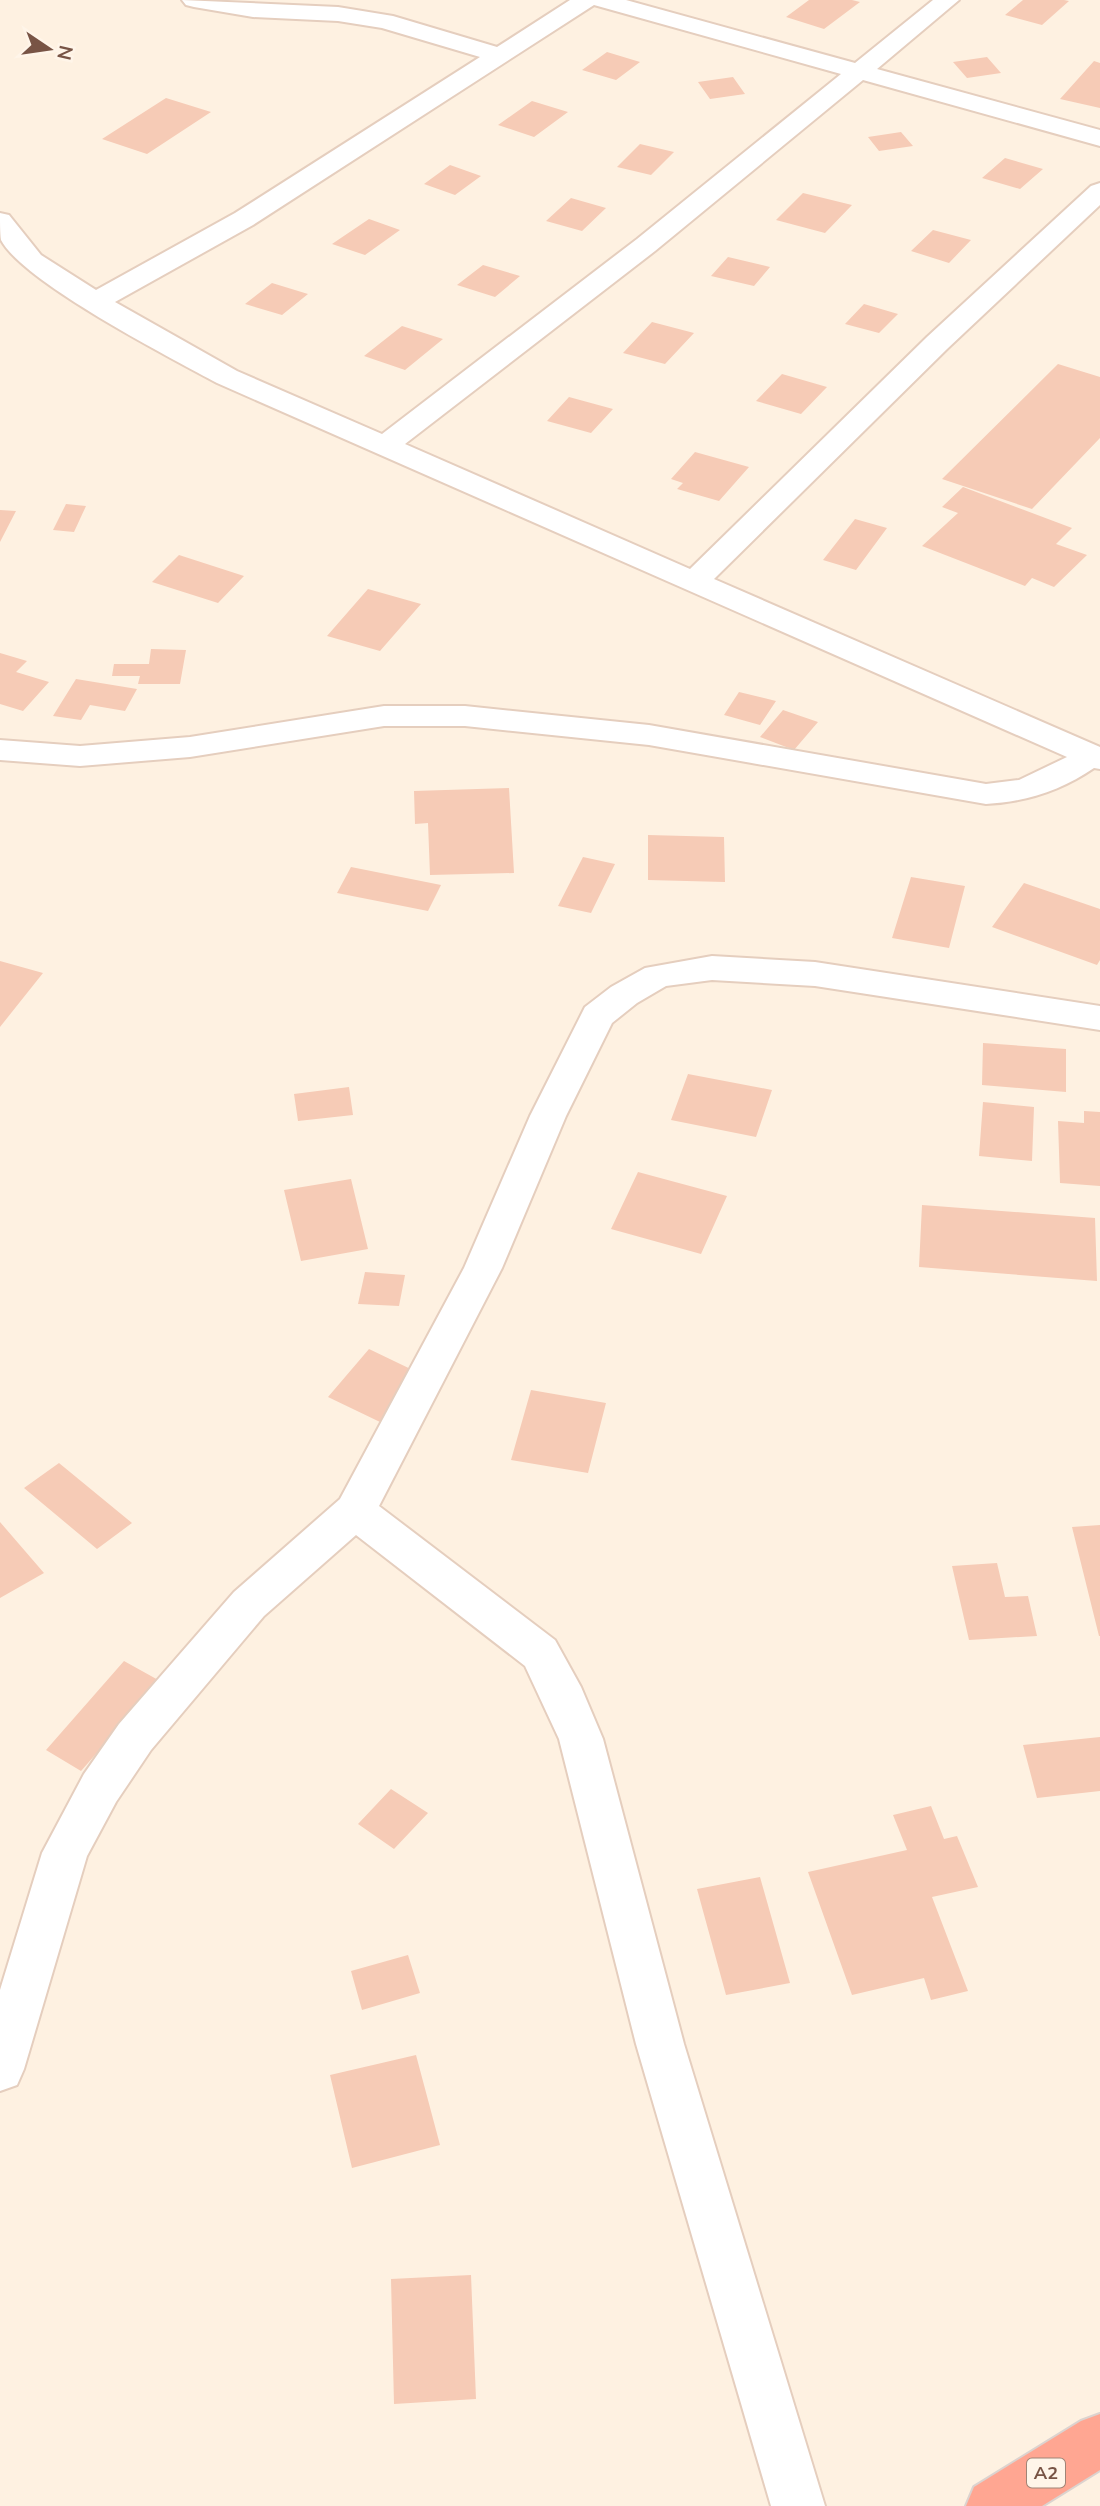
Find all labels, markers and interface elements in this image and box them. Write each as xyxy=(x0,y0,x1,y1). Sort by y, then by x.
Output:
north arrow xyxy=(14,14,84,84)
text: N xyxy=(52,43,79,63)
road number: A2 xyxy=(1027,2458,1065,2488)

